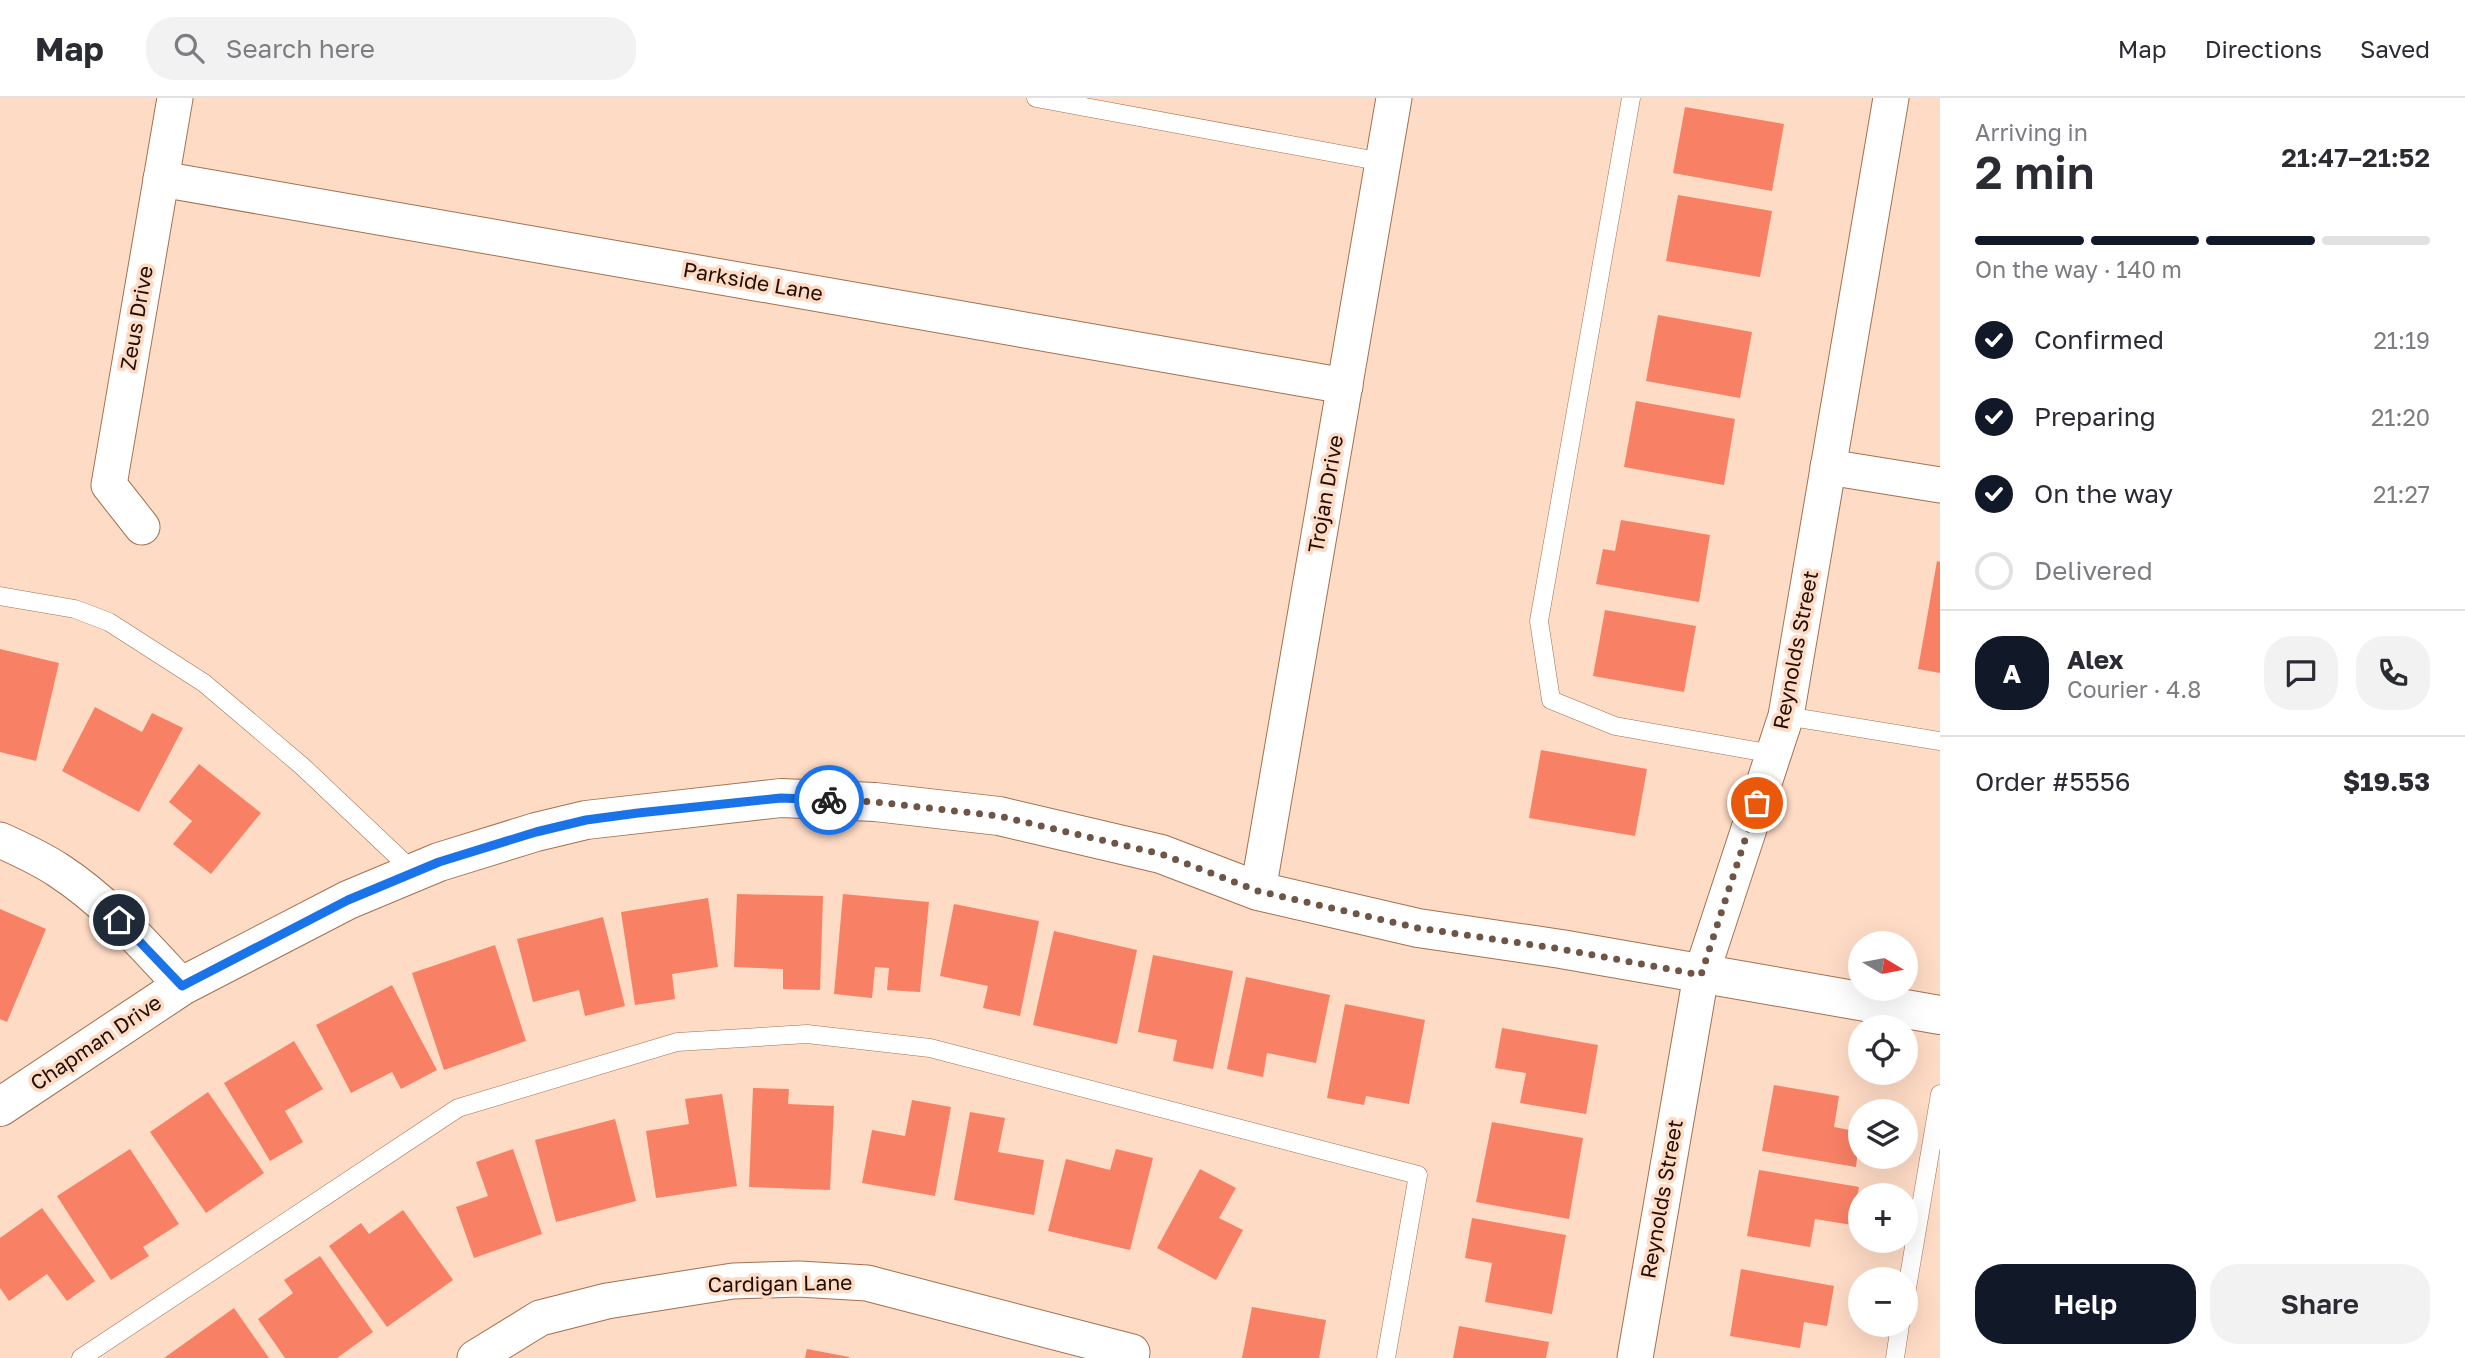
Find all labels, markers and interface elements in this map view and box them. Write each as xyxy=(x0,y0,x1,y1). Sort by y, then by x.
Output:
search box xyxy=(146,17,636,80)
text: Map xyxy=(35,29,104,68)
icon: search xyxy=(170,29,208,67)
text: Search here xyxy=(226,33,375,64)
text: Map xyxy=(2118,34,2167,63)
text: Directions xyxy=(2205,34,2322,63)
text: Saved xyxy=(2360,34,2430,63)
text: Arriving in xyxy=(1975,118,2088,146)
text: 21:47–21:52 xyxy=(2281,142,2430,173)
text: 2 min xyxy=(1975,144,2095,199)
text: On the way · 140 m xyxy=(1975,255,2182,283)
street label: Parkside Lane xyxy=(681,256,825,306)
street label: Zeus Drive xyxy=(114,264,158,372)
icon: check xyxy=(1975,321,2013,359)
text: Confirmed xyxy=(2034,324,2164,355)
text: 21:19 xyxy=(2374,326,2430,354)
icon: check xyxy=(1975,398,2013,436)
text: Preparing xyxy=(2034,401,2156,432)
text: 21:20 xyxy=(2371,403,2430,431)
street label: Trojan Drive xyxy=(1302,433,1348,555)
icon: check xyxy=(1975,475,2013,513)
text: On the way xyxy=(2034,478,2173,509)
text: 21:27 xyxy=(2373,480,2430,508)
text: Delivered xyxy=(2034,555,2153,586)
street label: Reynolds Street xyxy=(1767,568,1823,731)
button: chat xyxy=(2264,636,2338,710)
button: phone xyxy=(2356,636,2430,710)
text: Alex xyxy=(2067,644,2124,675)
text: A xyxy=(2003,658,2021,689)
text: Courier · 4.8 xyxy=(2067,675,2201,703)
courier xyxy=(794,765,864,835)
text: Order #5556 xyxy=(1975,766,2130,797)
text: $19.53 xyxy=(2343,766,2430,797)
pin xyxy=(1727,773,1787,833)
icon: bike xyxy=(810,781,848,819)
icon: bag xyxy=(1738,784,1776,822)
pin xyxy=(89,890,149,950)
icon: home xyxy=(100,901,138,939)
north arrow xyxy=(1848,931,1918,1001)
map controls xyxy=(1848,931,1918,1337)
street label: Chapman Drive xyxy=(25,989,166,1096)
button: locate xyxy=(1848,1015,1918,1085)
button: layers xyxy=(1848,1099,1918,1169)
street label: Reynolds Street xyxy=(1634,1117,1688,1280)
button: + xyxy=(1848,1183,1918,1253)
button: Help xyxy=(1975,1264,2196,1344)
button: Share xyxy=(2210,1264,2430,1344)
button: − xyxy=(1848,1267,1918,1337)
street label: Cardigan Lane xyxy=(707,1269,853,1297)

